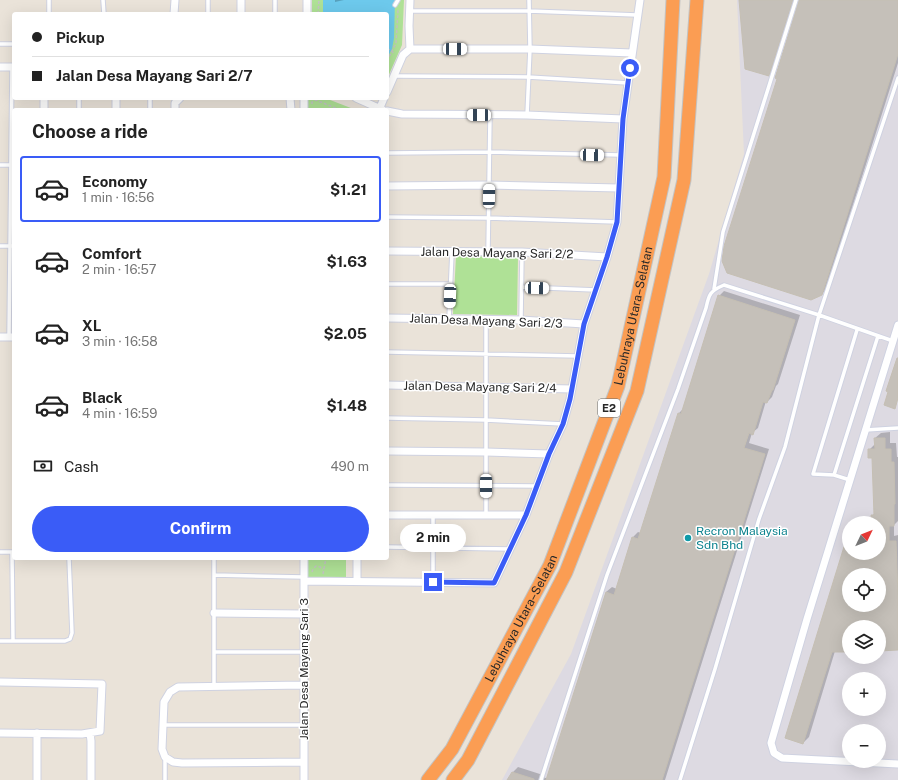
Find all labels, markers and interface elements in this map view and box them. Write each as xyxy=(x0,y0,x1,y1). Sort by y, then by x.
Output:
text: Pickup xyxy=(56,29,105,46)
car xyxy=(443,43,467,55)
route start xyxy=(621,59,639,77)
text: Jalan Desa Mayang Sari 2/7 xyxy=(56,67,253,84)
car xyxy=(467,109,491,121)
text: Choose a ride xyxy=(32,121,148,142)
car xyxy=(580,149,604,161)
icon: car xyxy=(34,171,70,207)
text: Economy xyxy=(82,173,147,190)
text: $1.21 xyxy=(330,181,367,198)
car xyxy=(483,184,495,208)
text: 1 min · 16:56 xyxy=(82,190,154,205)
icon: car xyxy=(34,243,70,279)
text: Comfort xyxy=(82,245,142,262)
street label: Jalan Desa Mayang Sari 2/2 xyxy=(420,245,574,261)
street label: Lebuhraya Utara–Selatan xyxy=(611,245,656,387)
text: $1.63 xyxy=(326,253,367,270)
text: 2 min · 16:57 xyxy=(82,262,157,277)
car xyxy=(525,282,549,294)
car xyxy=(444,284,456,308)
street label: Jalan Desa Mayang Sari 2/3 xyxy=(409,311,563,331)
icon: car xyxy=(34,315,70,351)
text: XL xyxy=(82,317,101,334)
text: $2.05 xyxy=(323,325,367,342)
text: 3 min · 16:58 xyxy=(82,334,158,349)
street label: Jalan Desa Mayang Sari 2/4 xyxy=(403,379,557,395)
icon: car xyxy=(34,387,70,423)
text: Black xyxy=(82,389,122,406)
text: $1.48 xyxy=(326,397,367,414)
road number: E2 xyxy=(598,399,620,417)
text: 4 min · 16:59 xyxy=(82,406,157,421)
icon: cash xyxy=(32,455,54,477)
text: Cash xyxy=(64,458,99,475)
text: 490 m xyxy=(330,459,369,474)
car xyxy=(480,474,492,498)
button: Confirm xyxy=(32,506,369,552)
north arrow xyxy=(842,516,886,560)
map controls xyxy=(842,516,886,768)
callout: 2 min xyxy=(400,524,466,552)
place label: Recron Malaysia Sdn Bhd xyxy=(696,524,788,552)
text: 2 min xyxy=(416,530,450,545)
marker: Recron Malaysia Sdn Bhd xyxy=(683,533,693,543)
street label: Lebuhraya Utara–Selatan xyxy=(482,553,560,684)
button: locate xyxy=(842,568,886,612)
route end xyxy=(424,573,442,591)
street label: Jalan Desa Mayang Sari 3 xyxy=(297,598,311,740)
button: layers xyxy=(842,620,886,664)
button: + xyxy=(842,672,886,716)
button: − xyxy=(842,724,886,768)

